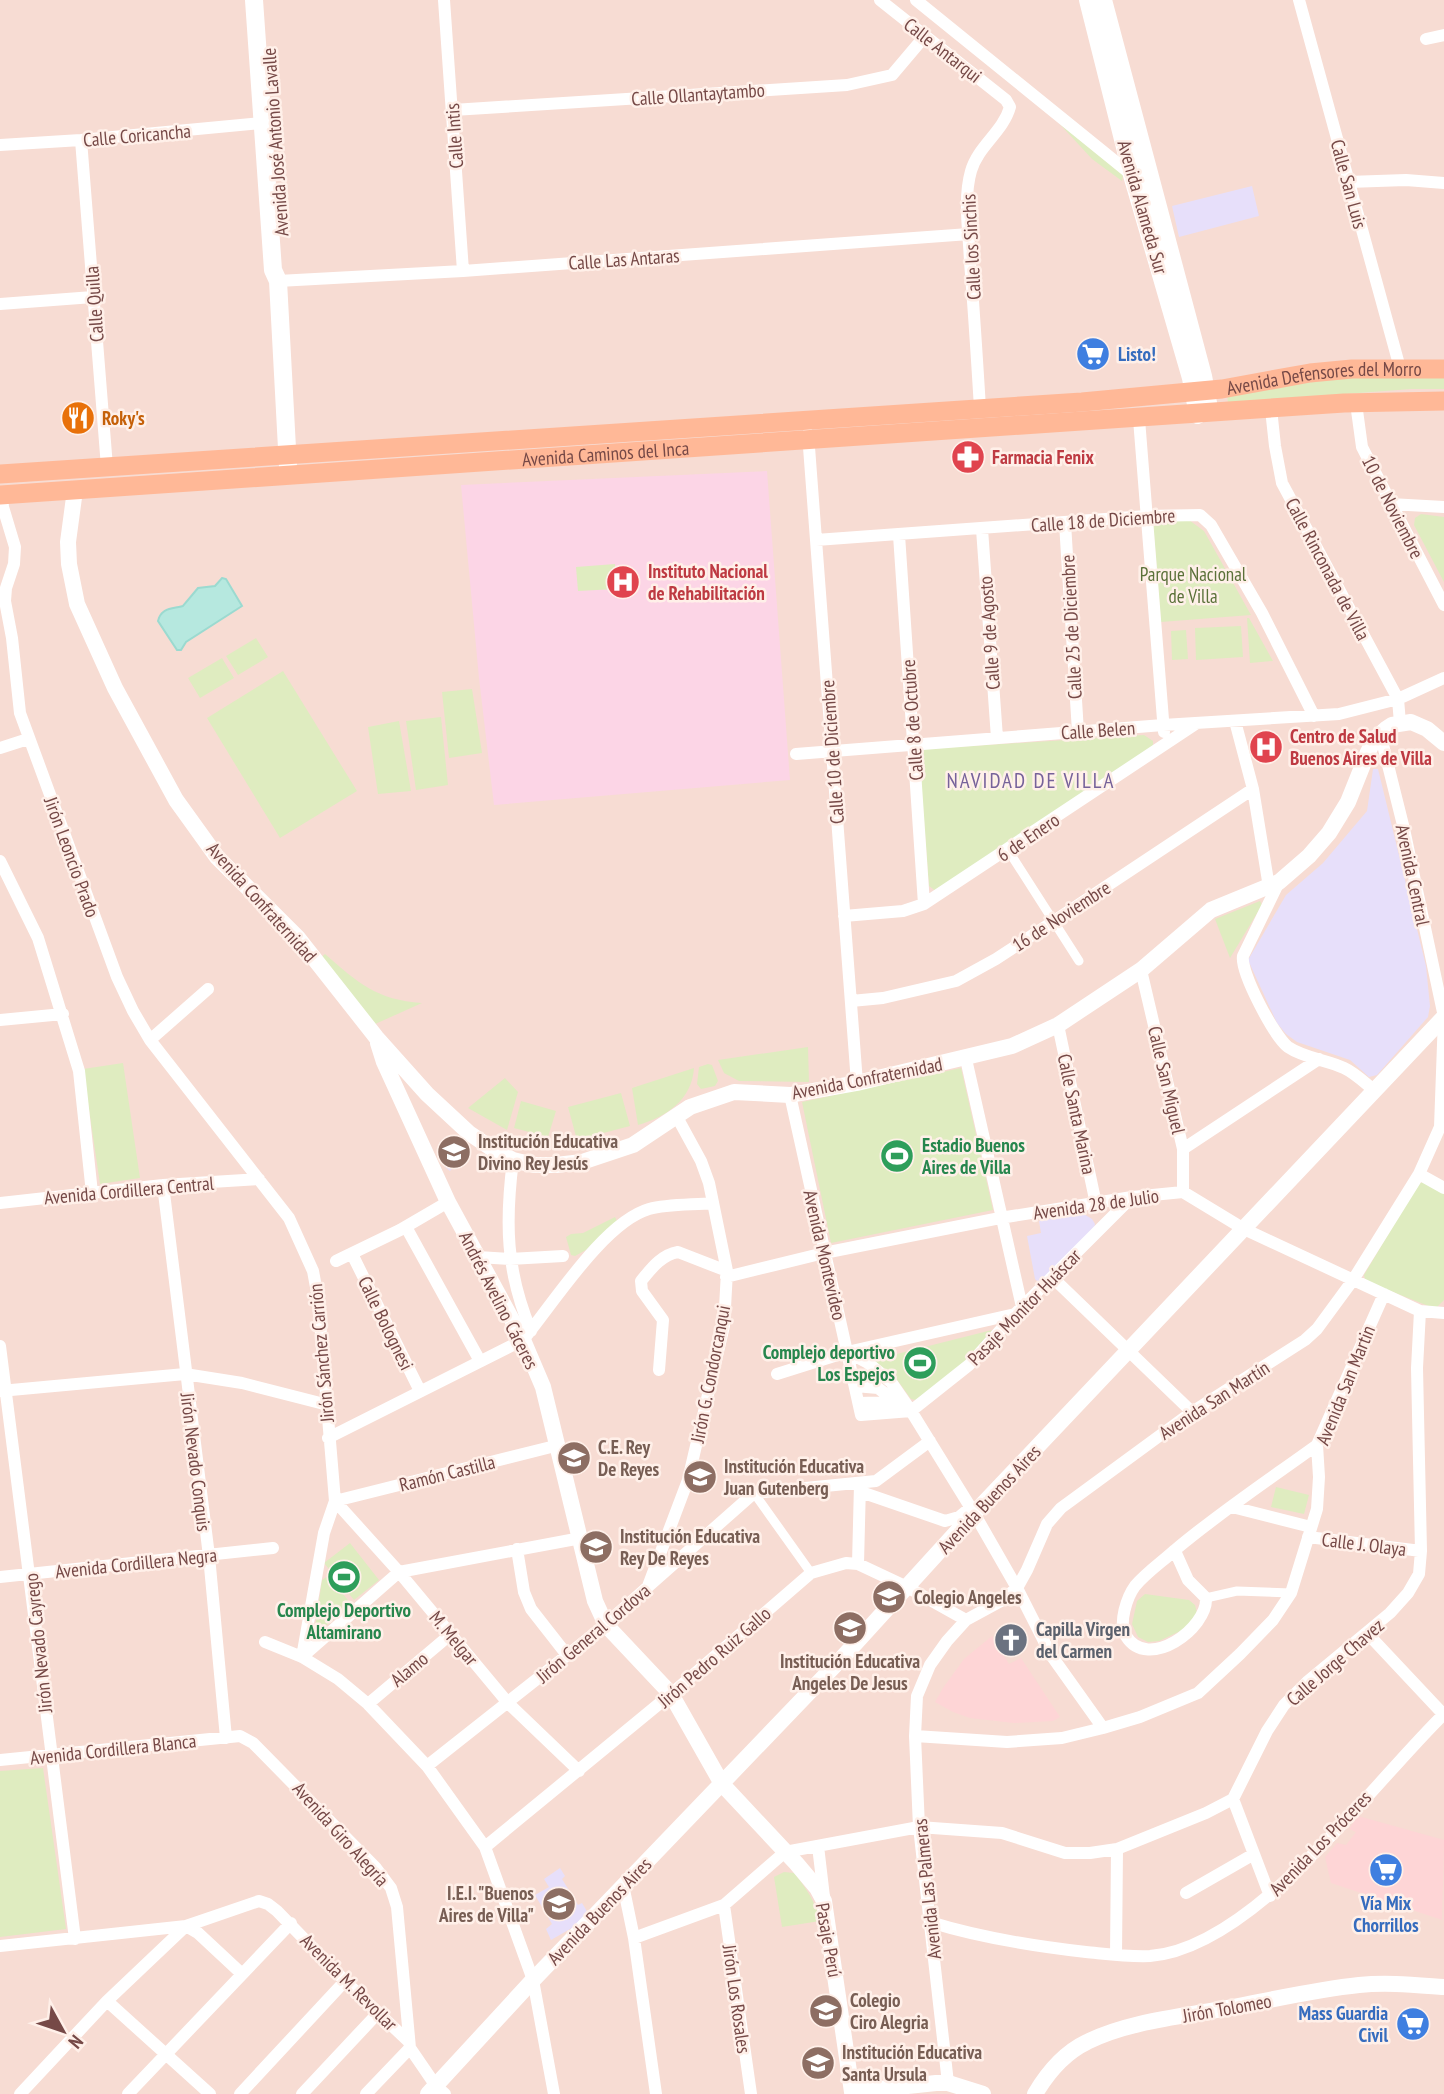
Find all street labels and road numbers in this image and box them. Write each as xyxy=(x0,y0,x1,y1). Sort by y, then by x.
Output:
street label: Calle Antarqui xyxy=(899,12,987,88)
street label: Avenida José Antonio Lavalle xyxy=(256,47,294,237)
street label: Calle Ollantaytambo xyxy=(631,77,765,111)
street label: Calle Intis xyxy=(440,103,468,169)
street label: Calle Coricancha xyxy=(82,118,192,152)
street label: Avenida Alameda Sur xyxy=(1112,137,1174,277)
street label: Calle San Luis xyxy=(1326,137,1372,231)
street label: Calle los Sinchis xyxy=(956,193,986,301)
street label: Calle Las Antaras xyxy=(568,243,680,275)
street label: Calle Quilla xyxy=(79,265,109,343)
street label: Avenida Defensores del Morro xyxy=(1225,357,1422,400)
street label: Avenida Caminos del Inca xyxy=(521,436,690,471)
street label: 10 de Noviembre xyxy=(1357,451,1429,563)
street label: Calle Rinconada de Villa xyxy=(1280,494,1376,644)
street label: Calle 18 de Diciembre xyxy=(1030,503,1176,537)
street label: Calle 25 de Diciembre xyxy=(1055,554,1087,700)
street label: Calle 9 de Agosto xyxy=(973,575,1005,691)
street label: Calle 8 de Octubre xyxy=(896,658,928,781)
street label: Calle 10 de Diciembre xyxy=(815,679,849,825)
street label: Calle Belen xyxy=(1060,715,1136,745)
street label: Jirón Leoncio Prado xyxy=(39,793,105,920)
street label: 6 de Enero xyxy=(992,807,1064,867)
street label: Avenida Central xyxy=(1391,822,1436,928)
street label: Avenida Confraternidad xyxy=(202,837,322,967)
street label: 16 de Noviembre xyxy=(1007,875,1115,957)
street label: Calle San Miguel xyxy=(1143,1024,1191,1137)
street label: Avenida Confraternidad xyxy=(790,1052,944,1104)
street label: Calle Santa Marina xyxy=(1053,1052,1101,1176)
street label: Avenida Cordillera Central xyxy=(43,1171,215,1209)
street label: Avenida 28 de Julio xyxy=(1032,1183,1160,1225)
street label: Avenida Montevideo xyxy=(798,1188,852,1322)
street label: Andrés Avelino Cáceres xyxy=(454,1227,544,1373)
street label: Pasaje Monitor Huáscar xyxy=(962,1243,1086,1370)
street label: Calle Bolognesi xyxy=(353,1272,419,1374)
street label: Jirón Sánchez Carrión xyxy=(303,1283,339,1424)
street label: Jirón G. Condorcanqui xyxy=(685,1303,735,1446)
street label: Avenida San Martin xyxy=(1310,1322,1380,1448)
street label: Avenida San Martín xyxy=(1154,1355,1274,1445)
street label: Jirón Nevado Conquis xyxy=(175,1390,216,1533)
street label: Avenida Buenos Aires xyxy=(932,1440,1046,1558)
street label: Ramón Castilla xyxy=(397,1450,497,1496)
street label: Calle J. Olaya xyxy=(1320,1527,1408,1561)
street label: Avenida Cordillera Negra xyxy=(54,1543,218,1583)
street label: Jirón Nevado Cayrego xyxy=(19,1572,57,1715)
street label: Jirón General Cordova xyxy=(530,1578,655,1688)
street label: Jirón Pedro Ruiz Gallo xyxy=(652,1601,775,1713)
street label: M. Melgar xyxy=(424,1606,484,1671)
street label: Calle Jorge Chavez xyxy=(1281,1613,1389,1711)
street label: Alamo xyxy=(385,1646,433,1692)
street label: Avenida Cordillera Blanca xyxy=(29,1728,197,1770)
street label: Avenida Giro Alegría xyxy=(288,1777,394,1891)
street label: Avenida Los Próceres xyxy=(1264,1785,1376,1901)
street label: Avenida Las Palmeras xyxy=(908,1818,946,1960)
street label: Avenida Buenos Aires xyxy=(542,1852,656,1970)
street label: Pasaje Perú xyxy=(811,1901,847,1979)
street label: Avenida M. Revollar xyxy=(295,1928,403,2036)
street label: Jirón Los Rosales xyxy=(717,1942,757,2055)
street label: Jirón Tolomeo xyxy=(1180,1988,1273,2028)

